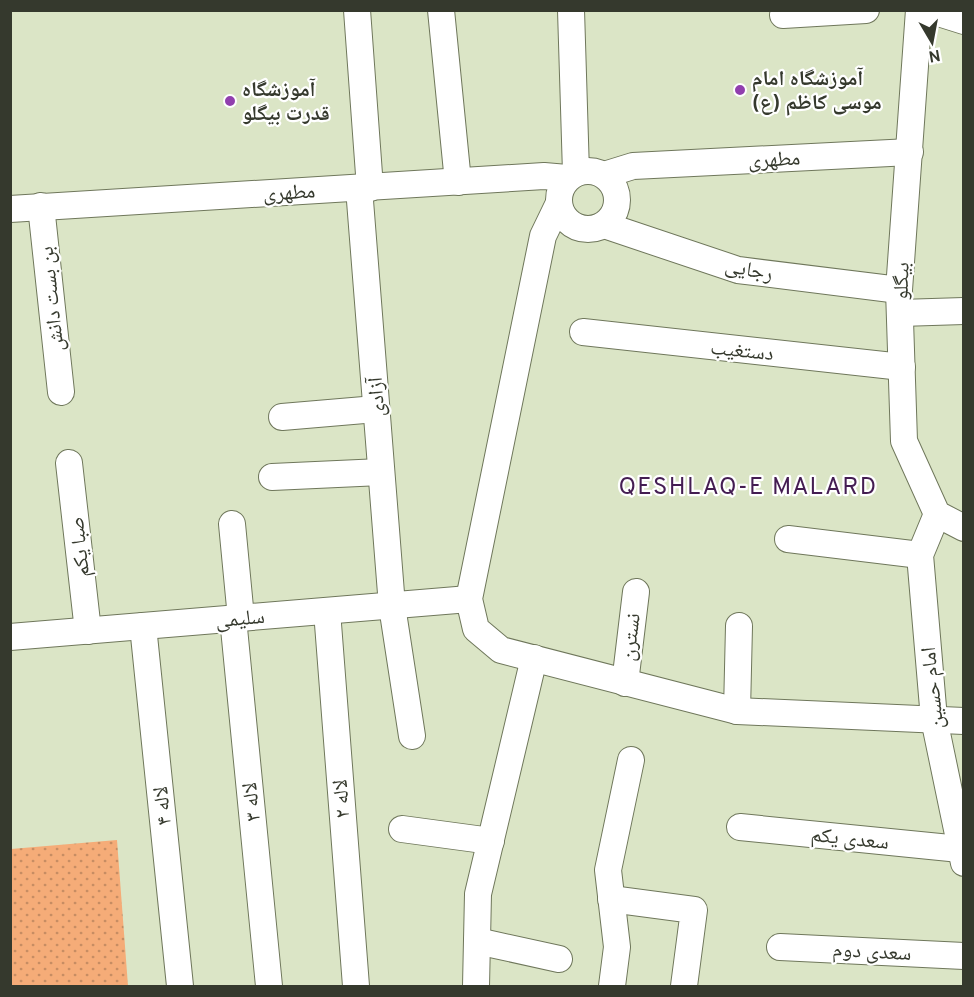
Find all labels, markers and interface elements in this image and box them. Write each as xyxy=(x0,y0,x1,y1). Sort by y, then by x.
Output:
north arrow xyxy=(902,12,962,72)
text: N xyxy=(927,44,942,66)
place label: آموزشگاه امام موسی کاظم (ع) xyxy=(752,66,882,117)
place label: آموزشگاه قدرت بیگلو xyxy=(242,77,330,128)
marker: آموزشگاه امام موسی کاظم (ع) xyxy=(733,83,747,97)
marker: آموزشگاه قدرت بیگلو xyxy=(223,94,237,108)
street label: مطهری xyxy=(747,146,801,175)
street label: مطهری xyxy=(262,179,316,208)
street label: بن بست دانش xyxy=(34,245,71,353)
street label: رجایی xyxy=(722,253,775,288)
street label: بیگلو xyxy=(888,262,917,300)
street label: دستغیب xyxy=(709,335,775,368)
street label: آزادی xyxy=(363,375,392,418)
district label: QESHLAQ-E MALARD xyxy=(618,473,878,503)
street label: صبا یکم xyxy=(64,515,97,579)
street label: سلیمی xyxy=(214,604,266,635)
street label: نسترن xyxy=(615,612,648,663)
street label: امام حسین xyxy=(916,646,951,730)
street label: لاله ۲ xyxy=(328,778,357,819)
street label: لاله ۳ xyxy=(237,781,268,823)
street label: لاله ۴ xyxy=(148,785,179,827)
street label: سعدی یکم xyxy=(809,822,890,857)
street label: سعدی دوم xyxy=(832,937,912,968)

